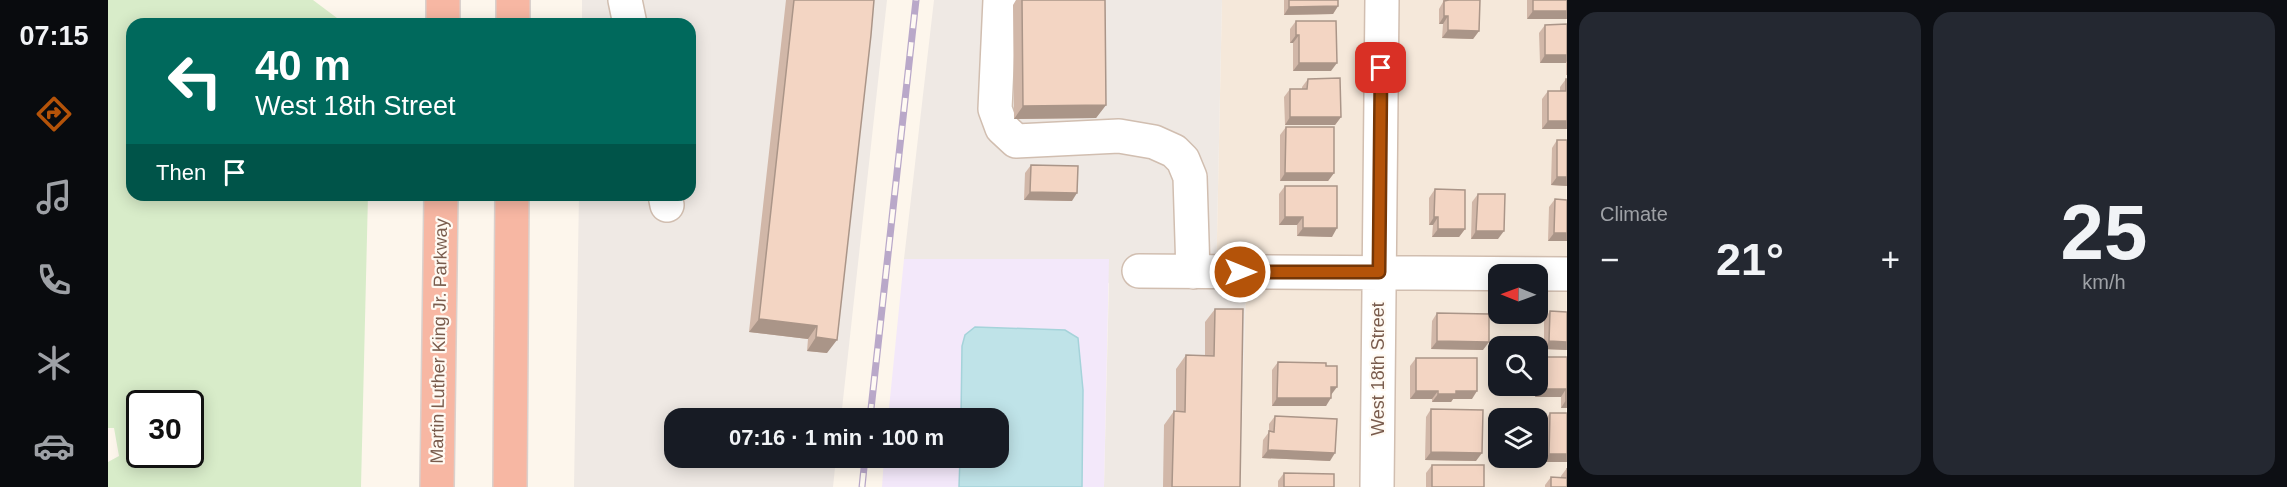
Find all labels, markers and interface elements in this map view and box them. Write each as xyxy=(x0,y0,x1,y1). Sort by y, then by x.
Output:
text: 07:15 xyxy=(19,21,89,51)
icon: left xyxy=(156,42,234,120)
text: 40 m xyxy=(255,42,351,89)
pin xyxy=(1355,42,1406,93)
icon: arrive xyxy=(1364,51,1397,84)
text: West 18th Street xyxy=(255,91,456,121)
icon: directions xyxy=(33,93,75,135)
icon: arrive xyxy=(218,156,251,189)
text: Then xyxy=(156,160,206,185)
icon: music xyxy=(33,176,75,218)
text: 25 xyxy=(2061,188,2147,276)
text: Climate xyxy=(1600,203,1668,225)
street label: Martin Luther King Jr. Parkway xyxy=(427,218,451,464)
text: 21° xyxy=(1716,234,1784,285)
position arrow xyxy=(1208,240,1272,304)
text: − xyxy=(1600,241,1619,278)
text: + xyxy=(1881,241,1900,278)
icon: phone xyxy=(33,259,75,301)
north arrow xyxy=(1488,264,1548,324)
map controls xyxy=(1488,264,1548,468)
text: km/h xyxy=(2082,271,2126,293)
street label: West 18th Street xyxy=(1368,302,1388,436)
button: search xyxy=(1488,336,1548,396)
icon: climate xyxy=(33,342,75,384)
speed limit sign: 30 xyxy=(126,390,204,468)
button: layers xyxy=(1488,408,1548,468)
icon: car xyxy=(33,425,75,467)
text: 07:16 · 1 min · 100 m xyxy=(729,425,944,450)

